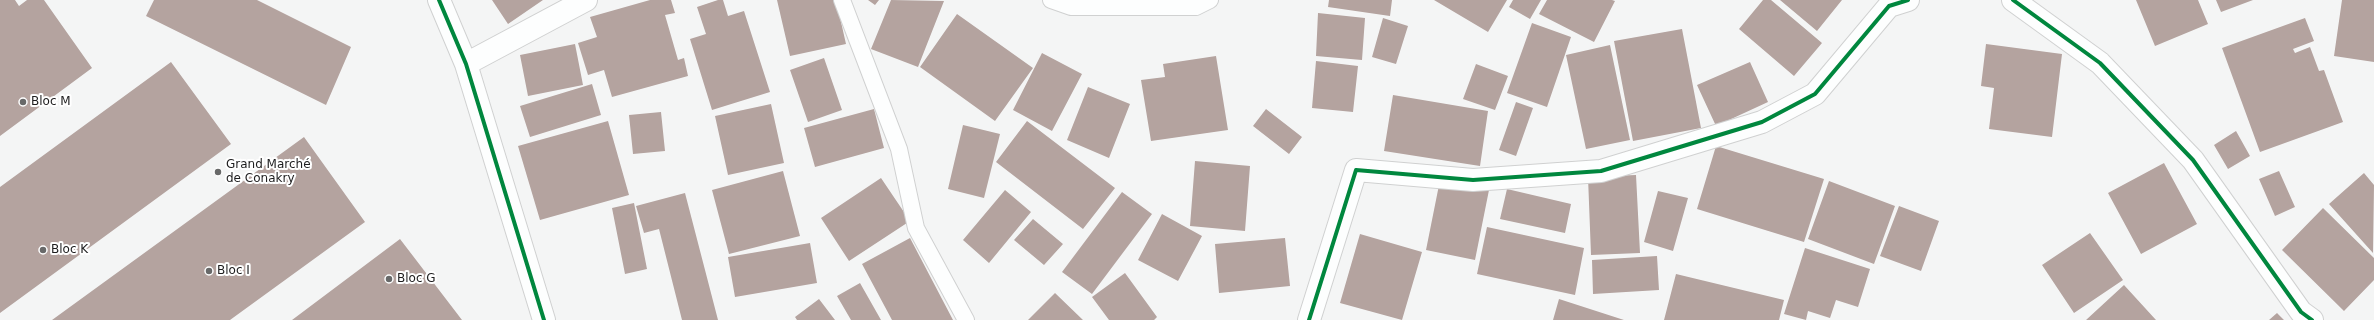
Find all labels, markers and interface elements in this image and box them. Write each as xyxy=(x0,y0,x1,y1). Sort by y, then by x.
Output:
place label: Bloc M xyxy=(31,95,71,109)
marker: Bloc M xyxy=(18,97,28,107)
place label: Grand Marché de Conakry xyxy=(226,158,311,186)
marker: Grand Marché de Conakry xyxy=(213,167,223,177)
place label: Bloc K xyxy=(51,243,88,257)
marker: Bloc K xyxy=(38,245,48,255)
place label: Bloc I xyxy=(217,264,250,278)
marker: Bloc I xyxy=(204,266,214,276)
place label: Bloc G xyxy=(397,272,436,286)
marker: Bloc G xyxy=(384,274,394,284)

